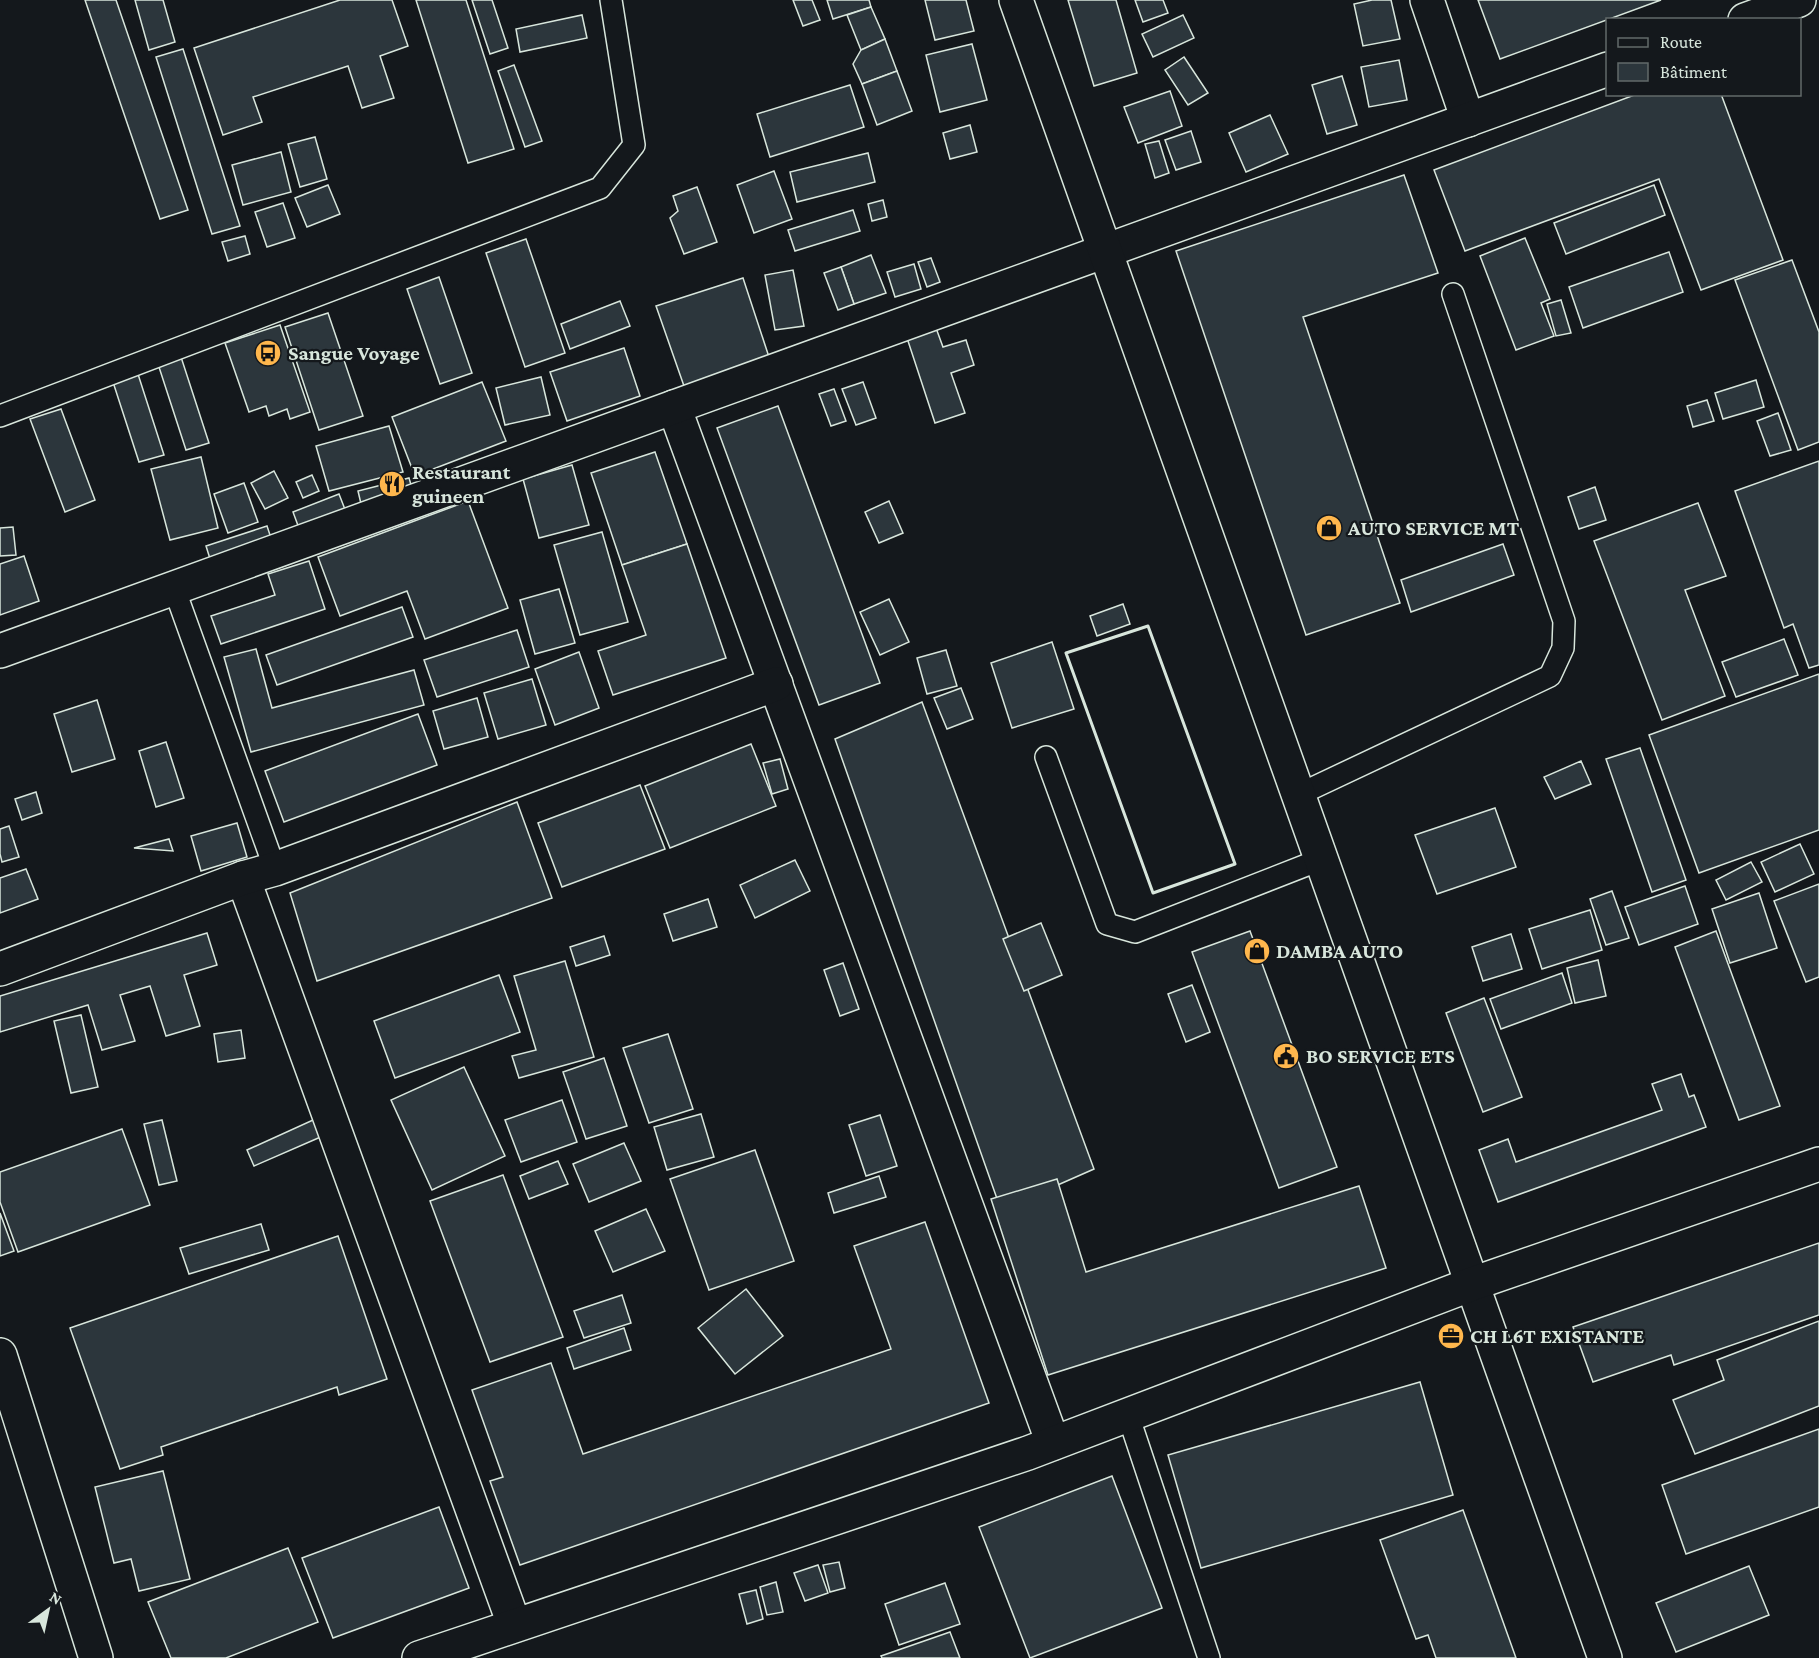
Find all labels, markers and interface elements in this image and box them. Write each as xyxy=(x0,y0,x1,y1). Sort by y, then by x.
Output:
legend xyxy=(1606,18,1801,96)
text: Route xyxy=(1660,32,1702,52)
text: Bâtiment xyxy=(1660,62,1728,82)
bus stop icon: Sangue Voyage xyxy=(253,338,283,368)
place label: Sangue Voyage xyxy=(288,341,420,365)
place label: Restaurant guineen xyxy=(412,460,511,508)
restaurant icon: Restaurant guineen xyxy=(377,469,407,499)
shop icon: AUTO SERVICE MT xyxy=(1314,513,1344,543)
place label: AUTO SERVICE MT xyxy=(1347,516,1520,540)
shop icon: DAMBA AUTO xyxy=(1242,936,1272,966)
place label: DAMBA AUTO xyxy=(1276,939,1403,963)
public building icon: BO SERVICE ETS xyxy=(1271,1041,1301,1071)
place label: BO SERVICE ETS xyxy=(1306,1044,1455,1068)
office icon: CH L6T EXISTANTE xyxy=(1436,1321,1466,1351)
place label: CH L6T EXISTANTE xyxy=(1470,1324,1644,1348)
north arrow xyxy=(18,1580,78,1640)
text: N xyxy=(47,1588,65,1608)

